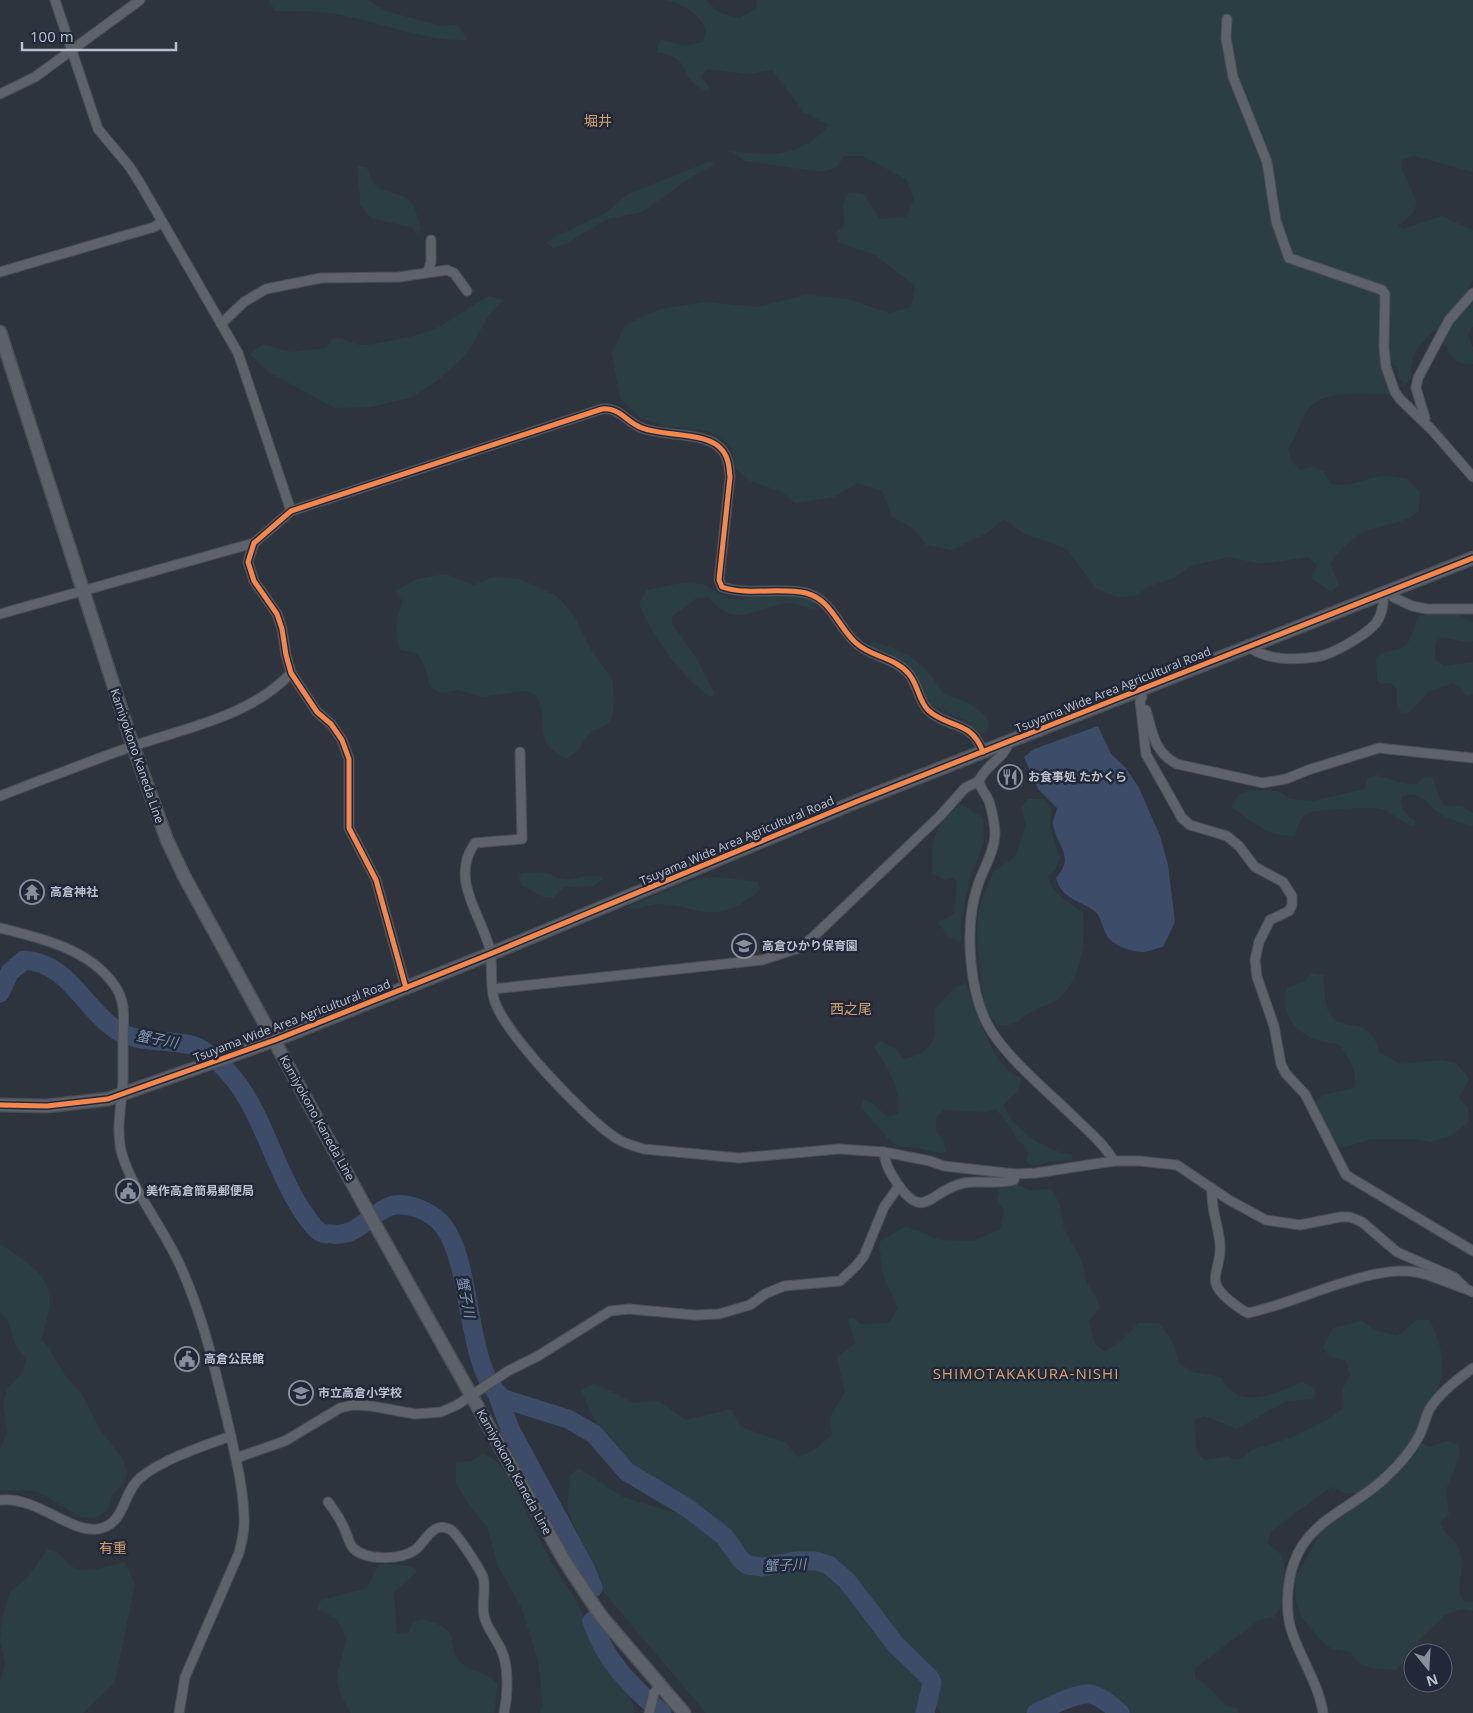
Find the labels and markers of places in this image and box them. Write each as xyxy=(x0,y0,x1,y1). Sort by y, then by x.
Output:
restaurant icon: お食事処 たかくら xyxy=(997,764,1023,790)
place label: お食事処 たかくら xyxy=(1028,768,1127,785)
temple icon: 高倉神社 xyxy=(19,879,45,905)
place label: 高倉神社 xyxy=(50,883,98,900)
school or university icon: 高倉ひかり保育園 xyxy=(731,933,757,959)
place label: 高倉ひかり保育園 xyxy=(762,937,858,954)
public building icon: 美作高倉簡易郵便局 xyxy=(115,1178,141,1204)
place label: 美作高倉簡易郵便局 xyxy=(146,1182,254,1199)
public building icon: 高倉公民館 xyxy=(174,1346,200,1372)
place label: 高倉公民館 xyxy=(204,1350,264,1367)
school or university icon: 市立高倉小学校 xyxy=(288,1380,314,1406)
place label: 市立高倉小学校 xyxy=(318,1384,402,1401)

